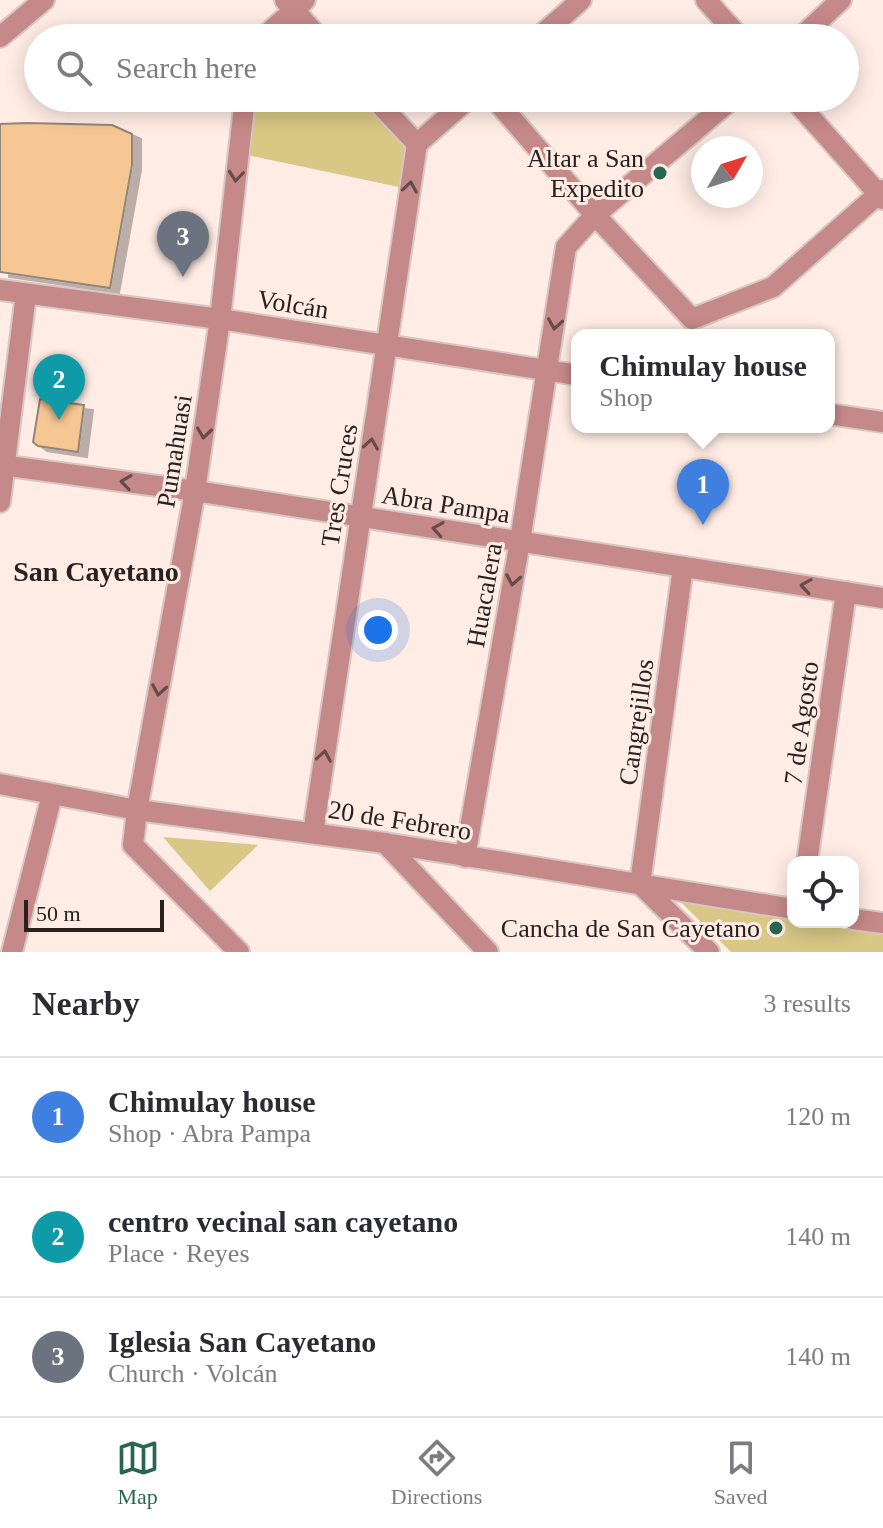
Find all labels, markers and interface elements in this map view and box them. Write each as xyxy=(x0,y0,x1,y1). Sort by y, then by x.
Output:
search box xyxy=(24,24,859,112)
icon: search xyxy=(52,46,96,90)
text: Search here xyxy=(116,51,257,84)
north arrow xyxy=(691,136,763,208)
place label: Altar a San Expedito xyxy=(527,144,644,203)
marker: Altar a San Expedito xyxy=(651,164,669,182)
one-way arrow xyxy=(228,169,245,182)
one-way arrow xyxy=(401,180,418,193)
pin: 3 xyxy=(157,211,209,277)
street label: Volcán xyxy=(255,285,331,324)
one-way arrow xyxy=(547,317,564,331)
popup xyxy=(571,329,835,433)
text: Chimulay house xyxy=(599,349,807,382)
pin: 2 xyxy=(33,354,85,420)
text: Shop xyxy=(599,383,653,412)
street label: Pumahuasi xyxy=(151,392,198,510)
street label: Tres Cruces xyxy=(315,422,364,549)
one-way arrow xyxy=(196,427,213,440)
one-way arrow xyxy=(362,437,379,451)
pin: 1 xyxy=(677,459,729,525)
one-way arrow xyxy=(119,473,132,490)
street label: Abra Pampa xyxy=(380,480,512,529)
one-way arrow xyxy=(432,521,445,538)
street label: Huacalera xyxy=(461,540,508,649)
district label: San Cayetano xyxy=(13,556,179,587)
one-way arrow xyxy=(506,574,523,587)
one-way arrow xyxy=(799,578,813,595)
your location xyxy=(358,610,398,650)
street label: Cangrejillos xyxy=(613,657,660,787)
street label: 7 de Agosto xyxy=(778,660,824,787)
one-way arrow xyxy=(151,683,168,696)
one-way arrow xyxy=(315,749,332,763)
street label: 20 de Febrero xyxy=(326,795,474,846)
map controls xyxy=(787,856,859,928)
button: locate xyxy=(787,856,859,928)
scale bar xyxy=(24,896,164,932)
text: 50 m xyxy=(36,901,81,926)
place label: Cancha de San Cayetano xyxy=(501,914,760,943)
marker: Cancha de San Cayetano xyxy=(767,919,785,937)
text: Nearby xyxy=(32,985,140,1022)
text: 3 results xyxy=(764,989,851,1018)
text: Chimulay house xyxy=(108,1085,316,1118)
text: 1 xyxy=(52,1102,65,1131)
text: 120 m xyxy=(785,1102,851,1131)
text: Shop · Abra Pampa xyxy=(108,1119,311,1148)
text: centro vecinal san cayetano xyxy=(108,1205,458,1238)
text: 2 xyxy=(52,1222,65,1251)
text: 140 m xyxy=(785,1222,851,1251)
text: Place · Reyes xyxy=(108,1239,250,1268)
text: Iglesia San Cayetano xyxy=(108,1325,376,1358)
text: 3 xyxy=(52,1342,65,1371)
text: 140 m xyxy=(785,1342,851,1371)
text: Church · Volcán xyxy=(108,1359,277,1388)
tab: Map xyxy=(116,1436,160,1510)
tab: Directions xyxy=(391,1436,482,1510)
tab: Saved xyxy=(714,1436,767,1510)

